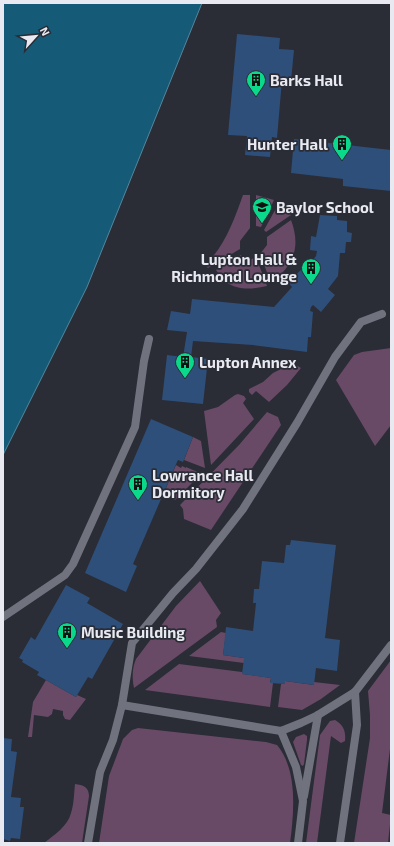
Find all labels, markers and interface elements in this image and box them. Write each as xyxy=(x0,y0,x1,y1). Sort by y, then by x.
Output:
north arrow xyxy=(16,16,56,56)
text: N xyxy=(38,25,53,38)
building icon: Barks Hall xyxy=(245,69,267,97)
place label: Barks Hall xyxy=(270,71,343,89)
building icon: Hunter Hall xyxy=(331,133,353,161)
place label: Hunter Hall xyxy=(247,135,328,153)
school or university icon: Baylor School xyxy=(251,196,273,224)
place label: Baylor School xyxy=(276,198,374,217)
place label: Lupton Hall & Richmond Lounge xyxy=(171,250,298,285)
building icon: Lupton Hall & Richmond Lounge xyxy=(300,257,322,285)
building icon: Lupton Annex xyxy=(174,351,196,379)
place label: Lupton Annex xyxy=(199,353,297,371)
place label: Lowrance Hall Dormitory xyxy=(152,466,254,502)
building icon: Lowrance Hall Dormitory xyxy=(127,473,149,501)
building icon: Music Building xyxy=(56,621,78,649)
place label: Music Building xyxy=(81,623,185,641)

